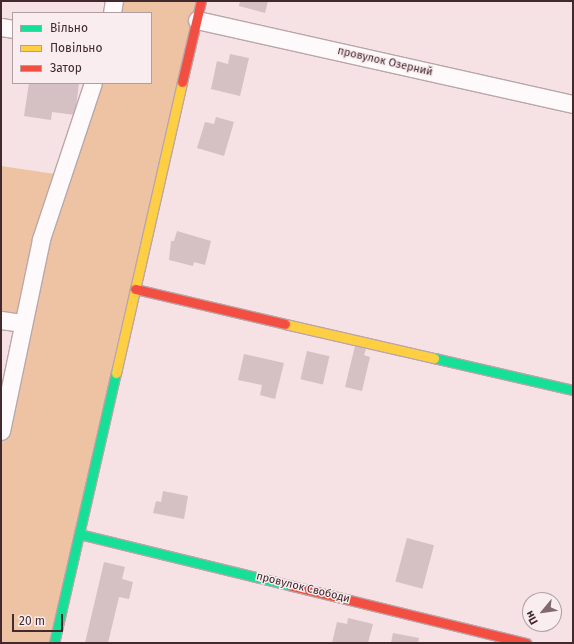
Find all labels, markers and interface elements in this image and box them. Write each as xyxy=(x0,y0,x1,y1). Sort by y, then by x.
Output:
legend xyxy=(12,12,152,84)
text: Вільно xyxy=(50,21,88,35)
text: Повільно xyxy=(50,41,103,55)
street label: провулок Озерний xyxy=(336,45,434,79)
text: Затор xyxy=(50,61,82,75)
street label: провулок Свободи xyxy=(255,570,351,606)
north arrow xyxy=(522,592,562,632)
scale bar xyxy=(14,606,65,632)
text: Пн xyxy=(523,608,541,627)
text: 20 m xyxy=(19,614,45,628)

